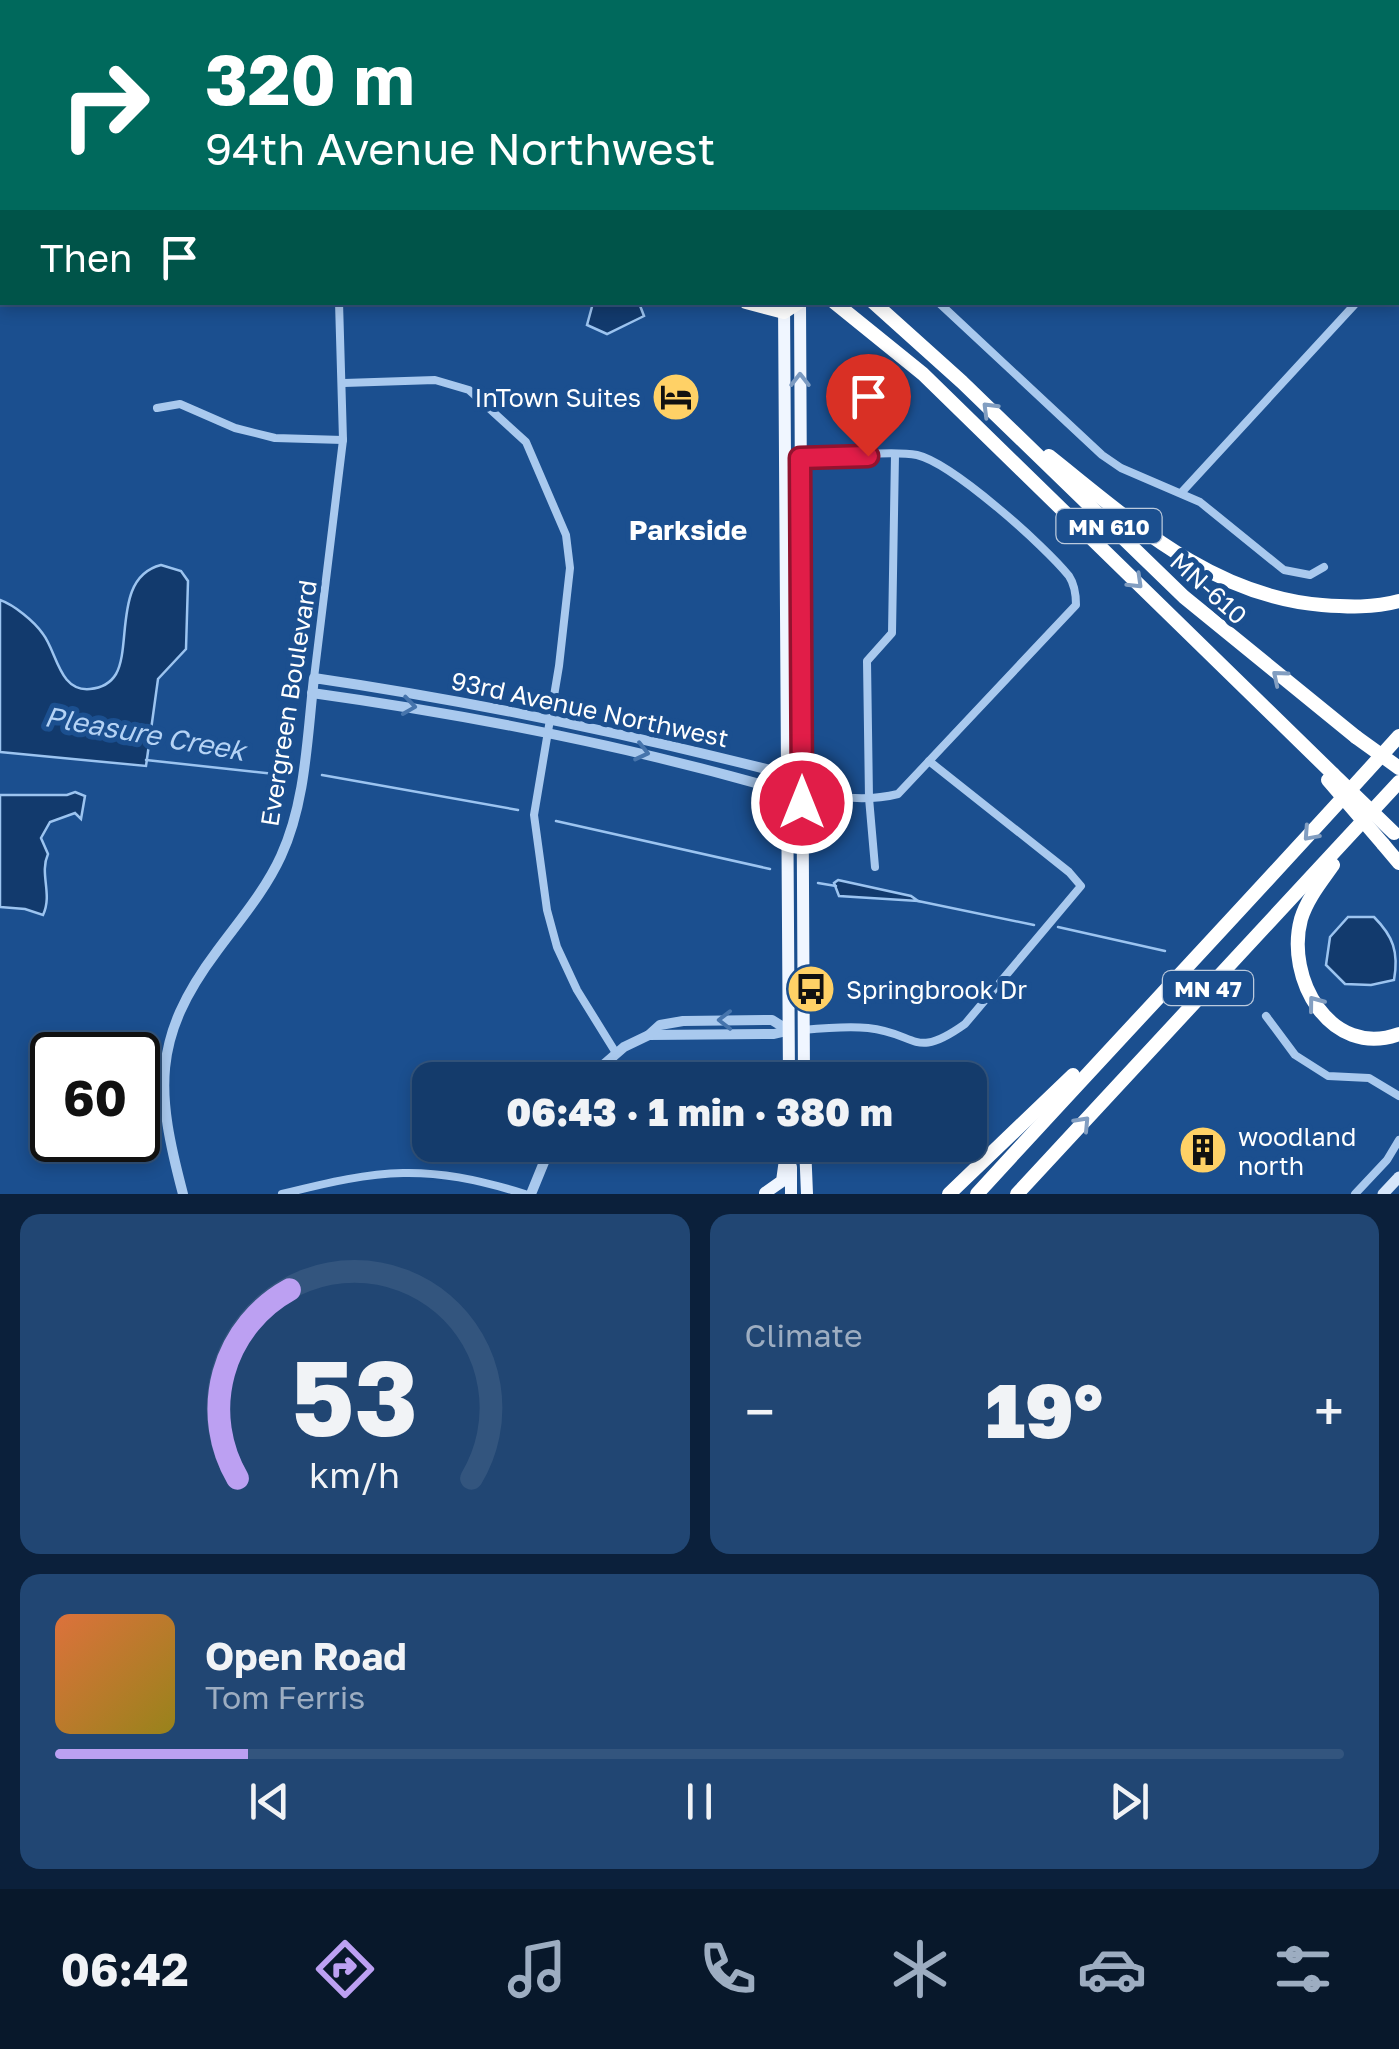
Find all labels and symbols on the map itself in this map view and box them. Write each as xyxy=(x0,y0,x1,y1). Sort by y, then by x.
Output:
pin xyxy=(826,354,911,457)
hotel icon: InTown Suites xyxy=(650,371,702,423)
one-way arrow xyxy=(789,372,811,388)
place label: InTown Suites xyxy=(475,382,641,413)
one-way arrow xyxy=(983,403,1001,421)
road number: MN 610 xyxy=(1056,509,1162,543)
district label: Parkside xyxy=(629,513,747,546)
street label: MN-610 xyxy=(1164,545,1254,631)
one-way arrow xyxy=(1125,570,1143,588)
street label: Evergreen Boulevard xyxy=(253,578,323,828)
street label: 93rd Avenue Northwest xyxy=(449,664,731,754)
one-way arrow xyxy=(1272,671,1290,689)
one-way arrow xyxy=(401,695,417,716)
water label: Pleasure Creek xyxy=(42,699,251,767)
one-way arrow xyxy=(633,741,650,762)
position arrow xyxy=(750,751,854,855)
one-way arrow xyxy=(1304,822,1322,841)
bus stop icon: Springbrook Dr xyxy=(785,963,837,1015)
road number: MN 47 xyxy=(1163,971,1253,1005)
place label: Springbrook Dr xyxy=(846,974,1027,1005)
one-way arrow xyxy=(1310,996,1327,1014)
one-way arrow xyxy=(717,1009,732,1031)
speed limit sign: 60 xyxy=(30,1032,160,1162)
one-way arrow xyxy=(1072,1116,1090,1134)
place label: woodland north xyxy=(1238,1121,1356,1181)
building icon: woodland north xyxy=(1177,1124,1229,1176)

